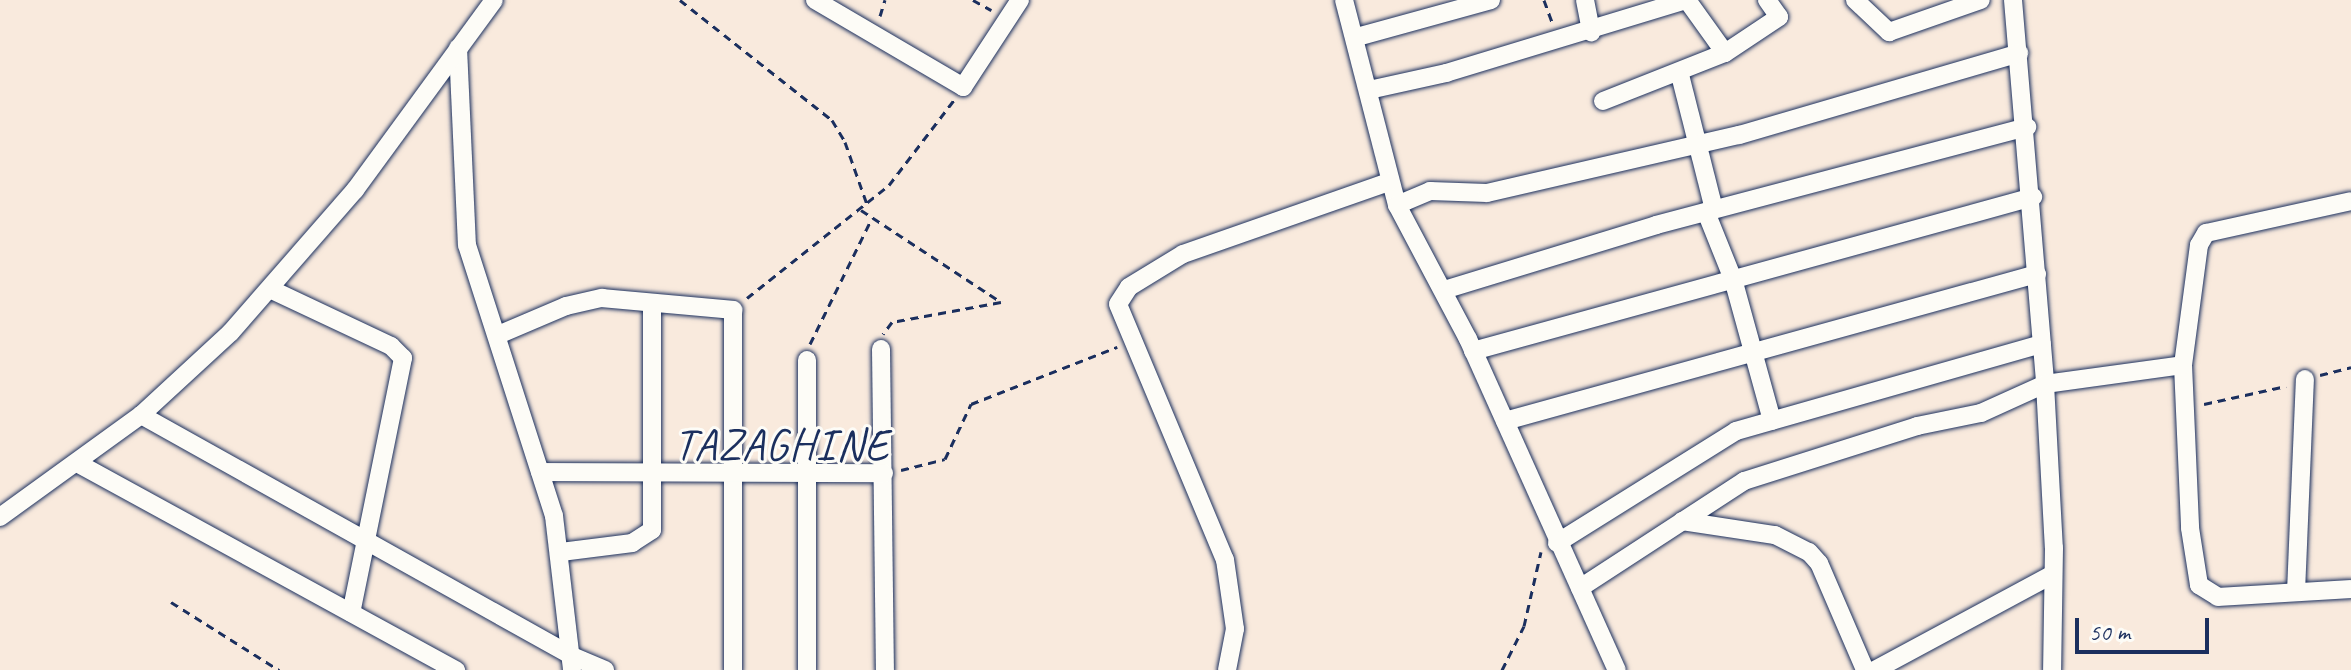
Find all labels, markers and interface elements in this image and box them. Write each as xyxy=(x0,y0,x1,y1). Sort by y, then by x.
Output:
district label: TAZAGHINE xyxy=(676,419,888,471)
scale bar xyxy=(2079,602,2213,652)
text: 50 m xyxy=(2089,617,2130,647)

